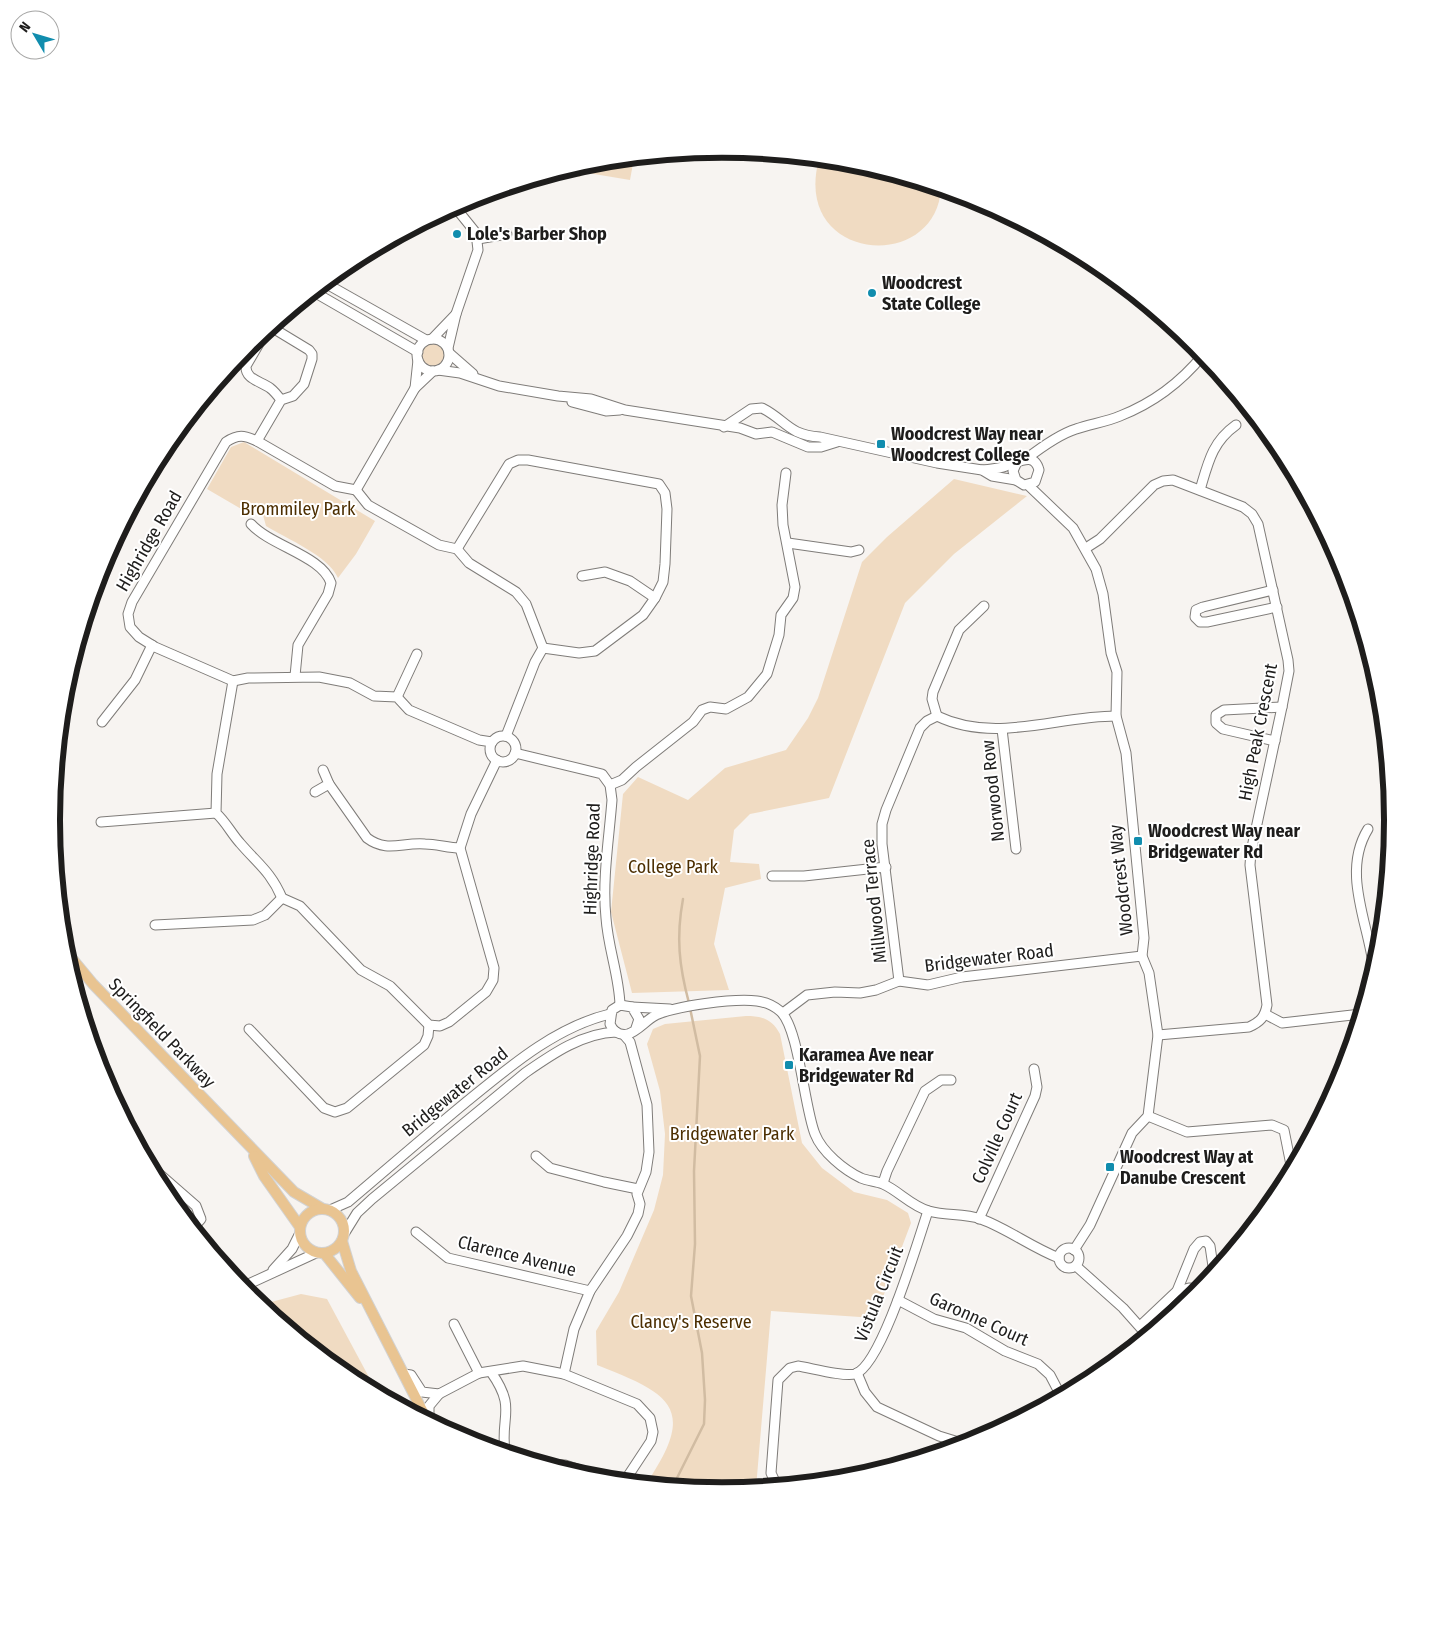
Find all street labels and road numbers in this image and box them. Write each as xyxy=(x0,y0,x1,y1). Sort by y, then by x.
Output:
street label: Highridge Road xyxy=(111,487,187,595)
street label: High Peak Crescent xyxy=(1234,661,1282,803)
street label: Norwood Row xyxy=(977,739,1009,843)
street label: Highridge Road xyxy=(579,802,605,916)
street label: Woodcrest Way xyxy=(1104,823,1138,937)
street label: Millwood Terrace xyxy=(857,838,891,964)
street label: Bridgewater Road xyxy=(923,939,1055,977)
street label: Springfield Parkway xyxy=(104,973,220,1093)
street label: Bridgewater Road xyxy=(398,1043,512,1141)
street label: Colville Court xyxy=(967,1089,1027,1187)
street label: Clarence Avenue xyxy=(456,1231,579,1281)
street label: Vistula Circuit xyxy=(850,1243,908,1345)
street label: Garonne Court xyxy=(926,1287,1032,1351)

